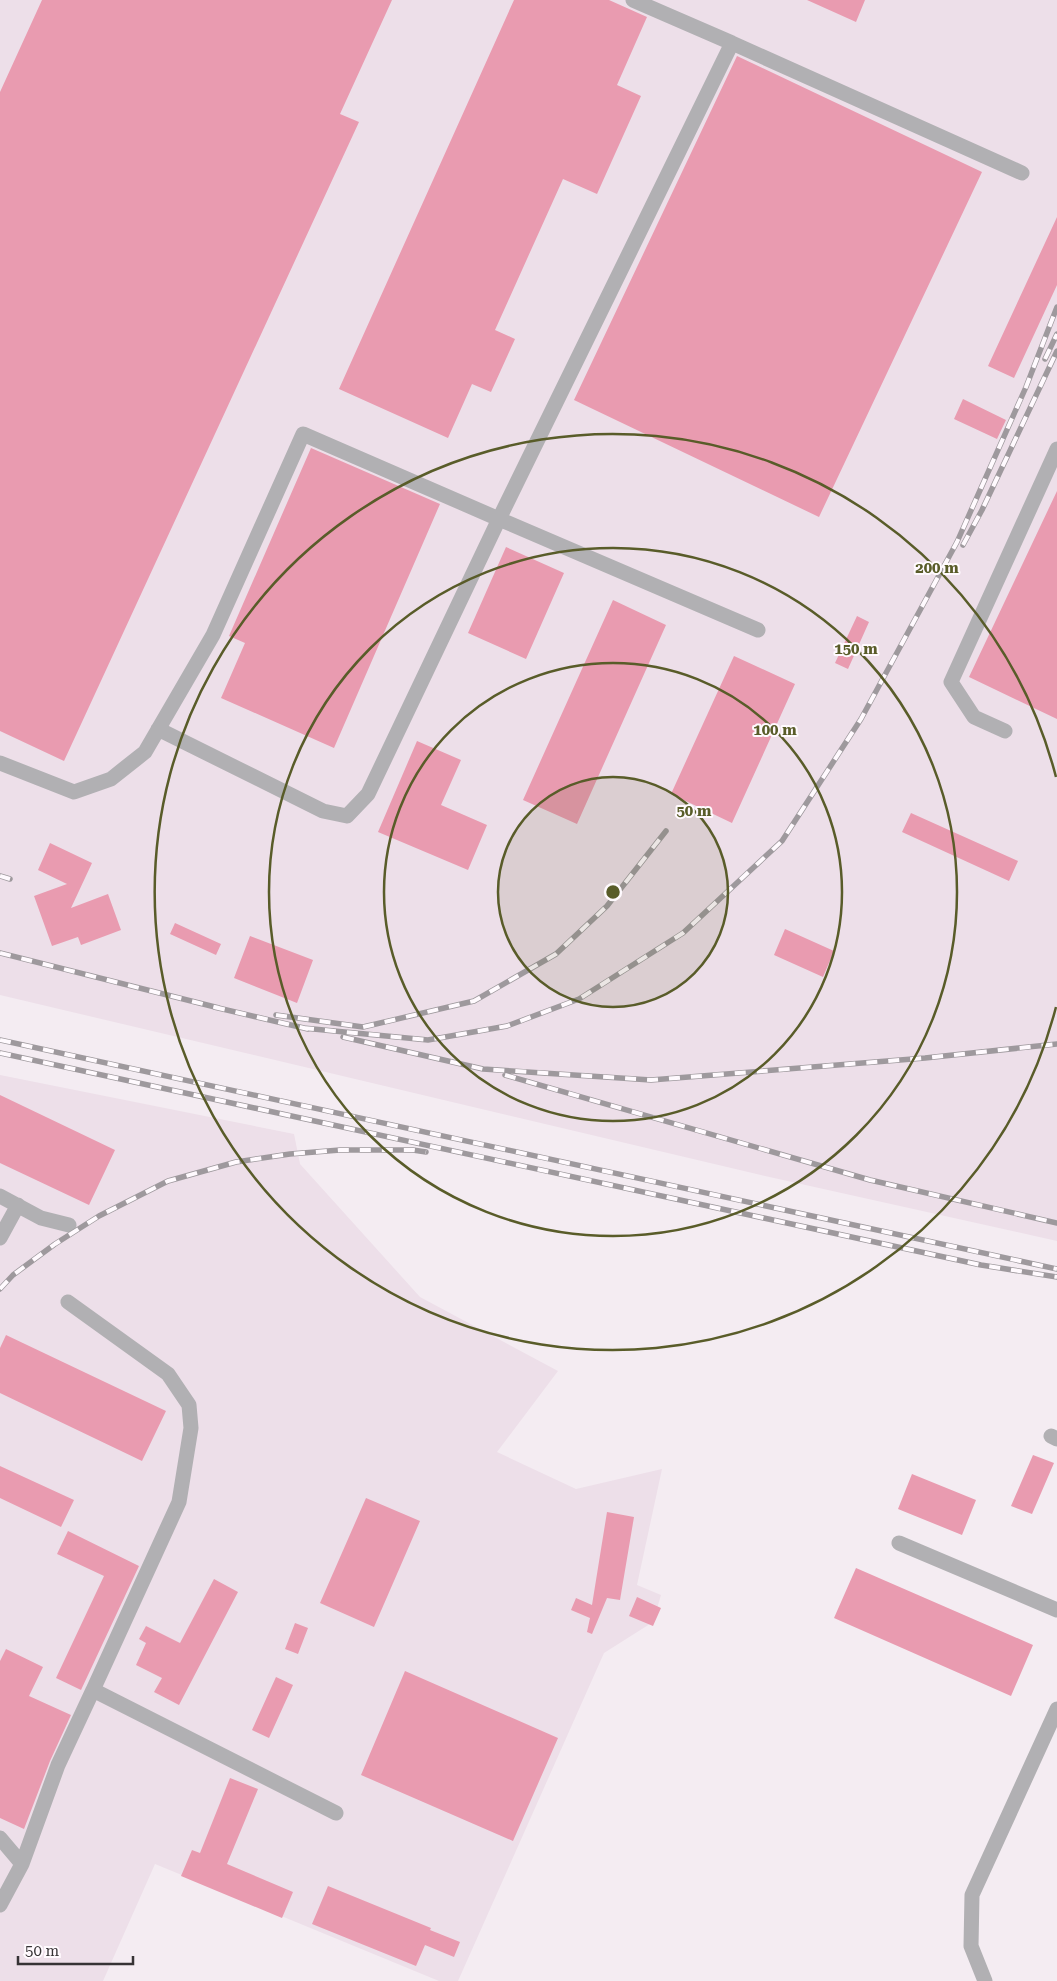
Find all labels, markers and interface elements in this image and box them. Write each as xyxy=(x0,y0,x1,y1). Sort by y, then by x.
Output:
text: 200 m xyxy=(915,559,959,577)
text: 150 m xyxy=(834,640,878,658)
text: 100 m xyxy=(753,721,797,739)
text: 50 m xyxy=(676,802,712,820)
centre of rings xyxy=(604,883,622,901)
scale bar xyxy=(18,1934,132,1966)
text: 50 m xyxy=(25,1942,60,1960)

